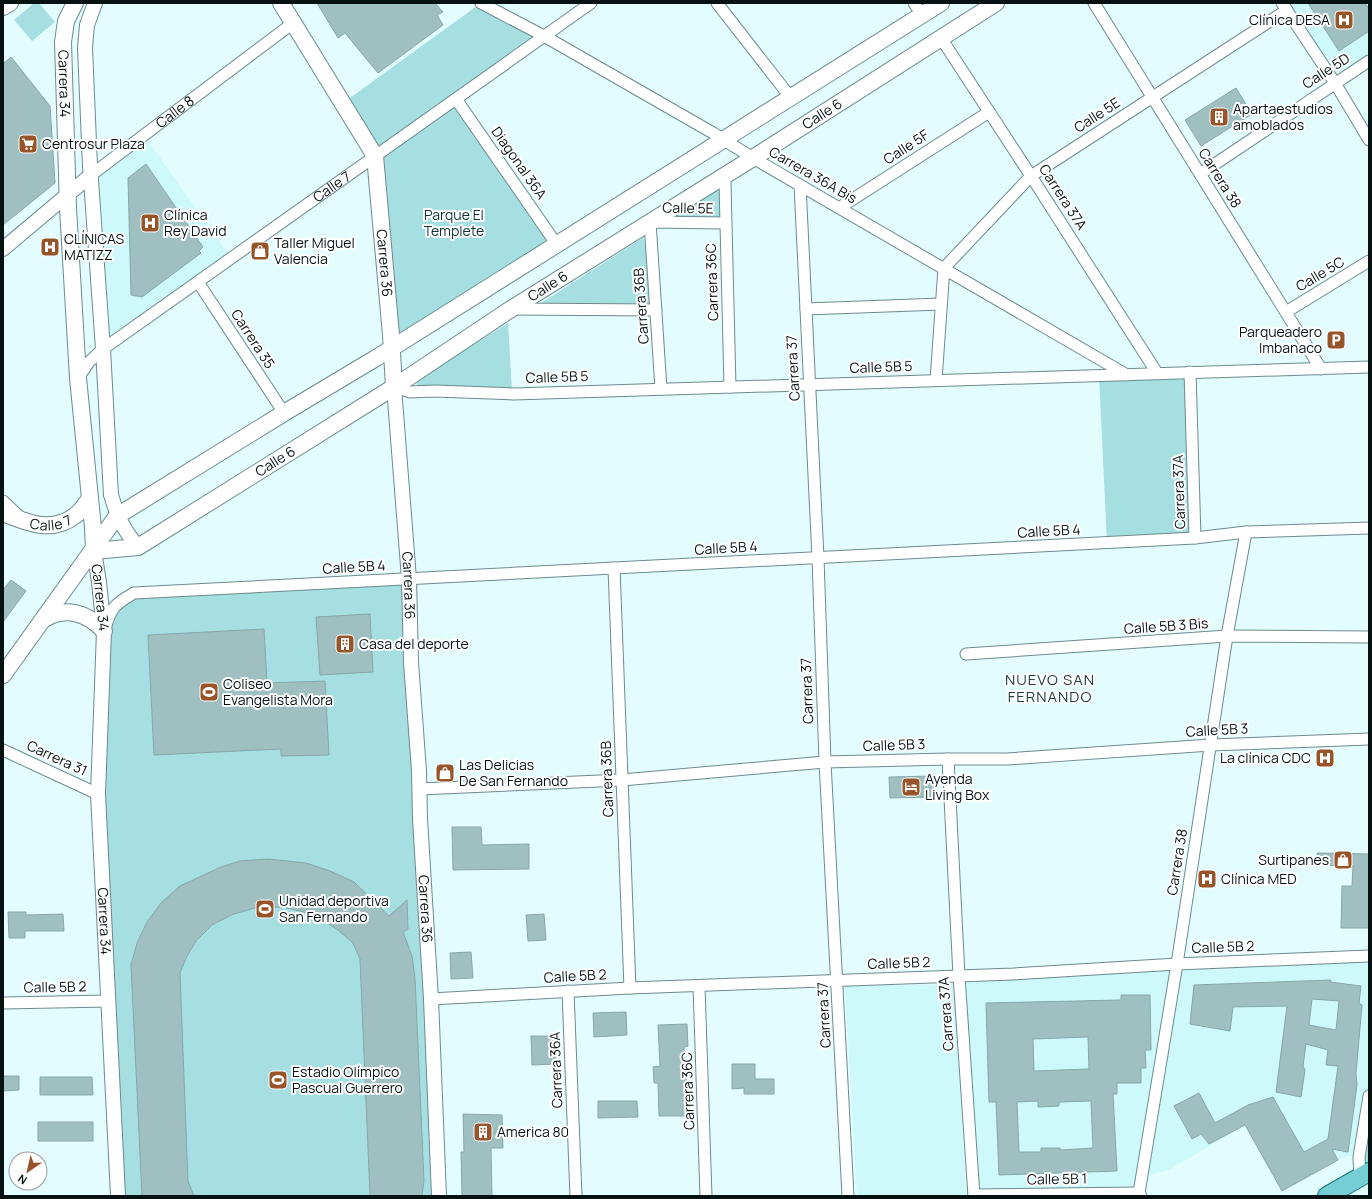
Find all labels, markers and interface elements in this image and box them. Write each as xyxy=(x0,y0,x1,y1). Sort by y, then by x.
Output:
hospital icon: Clínica DESA xyxy=(1333,9,1355,31)
place label: Clínica DESA xyxy=(1249,10,1330,29)
street label: Calle 5D xyxy=(1298,48,1353,93)
street label: Carrera 34 xyxy=(54,50,75,118)
street label: Calle 8 xyxy=(152,91,198,132)
street label: Calle 5E xyxy=(1070,93,1123,137)
street label: Calle 6 xyxy=(798,94,846,133)
place label: Apartaestudios amoblados xyxy=(1233,99,1333,134)
building icon: Apartaestudios amoblados xyxy=(1208,106,1230,128)
street label: Diagonal 36A xyxy=(487,123,551,203)
street label: Calle 5F xyxy=(879,125,932,168)
supermarket icon: Centrosur Plaza xyxy=(17,133,39,155)
place label: Centrosur Plaza xyxy=(42,134,145,153)
street label: Carrera 36A Bis xyxy=(766,142,861,207)
street label: Carrera 38 xyxy=(1195,144,1246,211)
street label: Carrera 37A xyxy=(1035,160,1092,233)
street label: Calle 7 xyxy=(309,166,354,206)
street label: Calle 5E xyxy=(662,198,714,217)
place label: Clínica Rey David xyxy=(164,205,227,240)
park label: Parque El Templete xyxy=(424,205,484,240)
hospital icon: Clínica Rey David xyxy=(139,212,161,234)
street label: Carrera 36 xyxy=(373,228,398,298)
place label: CLÍNICAS MATIZZ xyxy=(64,229,125,264)
place label: Taller Miguel Valencia xyxy=(274,233,355,268)
hospital icon: CLÍNICAS MATIZZ xyxy=(39,236,61,258)
shop icon: Taller Miguel Valencia xyxy=(249,240,271,262)
street label: Carrera 36C xyxy=(701,243,722,321)
street label: Calle 5C xyxy=(1292,252,1348,295)
street label: Calle 6 xyxy=(524,266,571,305)
street label: Carrera 36B xyxy=(628,267,653,345)
street label: Carrera 35 xyxy=(227,305,280,372)
place label: Parqueadero Imbanaco xyxy=(1239,322,1322,357)
parking icon: Parqueadero Imbanaco xyxy=(1325,329,1347,351)
street label: Carrera 37 xyxy=(781,335,804,402)
street label: Calle 5B 5 xyxy=(849,356,913,377)
street label: Calle 5B 5 xyxy=(525,366,589,387)
street label: Calle 6 xyxy=(251,441,299,481)
street label: Carrera 37A xyxy=(1168,454,1189,530)
street label: Calle 7 xyxy=(28,510,75,535)
street label: Calle 5B 4 xyxy=(1017,519,1081,542)
street label: Calle 5B 4 xyxy=(694,536,758,559)
street label: Carrera 36 xyxy=(398,551,420,620)
street label: Calle 5B 4 xyxy=(322,555,386,578)
street label: Carrera 34 xyxy=(87,563,114,632)
street label: Calle 5B 3 Bis xyxy=(1123,613,1209,638)
building icon: Casa del deporte xyxy=(334,633,356,655)
place label: Casa del deporte xyxy=(359,634,469,653)
street label: Carrera 37 xyxy=(796,658,817,724)
district label: NUEVO SAN FERNANDO xyxy=(1005,669,1095,707)
place label: Coliseo Evangelista Mora xyxy=(223,674,333,709)
sports icon: Coliseo Evangelista Mora xyxy=(198,681,220,703)
street label: Calle 5B 3 xyxy=(1185,718,1249,741)
street label: Calle 5B 3 xyxy=(862,734,926,755)
street label: Carrera 31 xyxy=(24,735,90,780)
street label: Carrera 36B xyxy=(596,740,617,817)
hospital icon: La clínica CDC xyxy=(1314,747,1336,769)
place label: La clínica CDC xyxy=(1220,748,1311,767)
place label: Las Delicias De San Fernando xyxy=(459,755,568,790)
shop icon: Las Delicias De San Fernando xyxy=(434,762,456,784)
place label: Ayenda Living Box xyxy=(925,769,990,804)
hotel icon: Ayenda Living Box xyxy=(900,776,922,798)
street label: Carrera 38 xyxy=(1162,827,1191,897)
shop icon: Surtipanes xyxy=(1332,849,1354,871)
place label: Surtipanes xyxy=(1258,850,1329,869)
hospital icon: Clínica MED xyxy=(1196,868,1218,890)
place label: Clínica MED xyxy=(1221,869,1297,888)
street label: Carrera 36 xyxy=(414,874,438,943)
street label: Carrera 34 xyxy=(94,887,116,955)
place label: Unidad deportiva San Fernando xyxy=(279,891,389,926)
sports icon: Unidad deportiva San Fernando xyxy=(254,898,276,920)
street label: Calle 5B 2 xyxy=(1191,936,1255,957)
street label: Calle 5B 2 xyxy=(867,952,931,973)
street label: Calle 5B 2 xyxy=(543,964,607,987)
street label: Calle 5B 2 xyxy=(23,976,87,997)
street label: Carrera 37A xyxy=(933,976,958,1052)
street label: Carrera 37 xyxy=(812,982,835,1049)
street label: Carrera 36A xyxy=(545,1031,566,1109)
street label: Carrera 36C xyxy=(677,1052,698,1130)
place label: Estadio Olímpico Pascual Guerrero xyxy=(292,1062,403,1097)
sports icon: Estadio Olímpico Pascual Guerrero xyxy=(267,1069,289,1091)
building icon: America 80 xyxy=(472,1121,494,1143)
place label: America 80 xyxy=(497,1122,569,1141)
north arrow xyxy=(8,1151,48,1191)
street label: Calle 5B 1 xyxy=(1027,1168,1087,1189)
text: N xyxy=(15,1171,30,1188)

